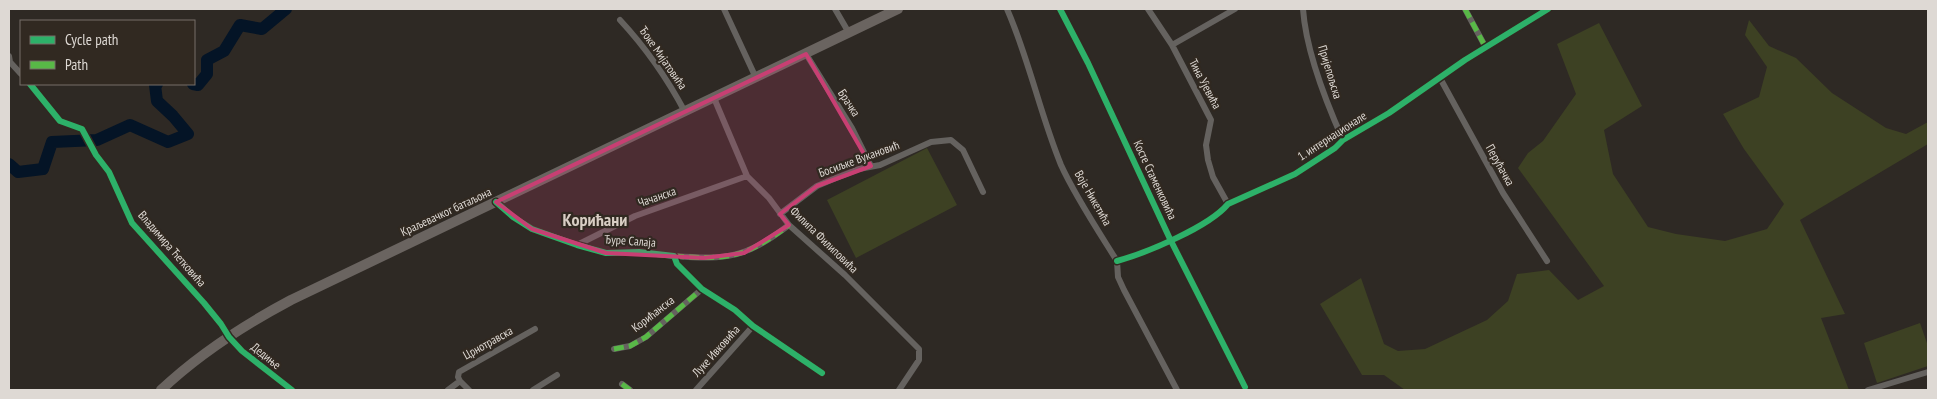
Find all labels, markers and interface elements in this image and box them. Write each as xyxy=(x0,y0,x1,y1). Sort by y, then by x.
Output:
legend xyxy=(20,20,195,85)
street label: Ђоке Мијатовића xyxy=(636,23,691,92)
text: Cycle path xyxy=(65,30,118,49)
street label: Пријепољска xyxy=(1315,43,1346,101)
text: Path xyxy=(65,55,88,74)
street label: Тина Ујевића xyxy=(1186,56,1225,112)
street label: Брачка xyxy=(835,86,864,119)
street label: 1. интернационале xyxy=(1294,108,1369,163)
street label: Босиљке Вукановић xyxy=(816,137,901,180)
street label: Косте Стаменковића xyxy=(1131,138,1180,222)
street label: Перућачка xyxy=(1483,141,1518,188)
street label: Воје Никетића xyxy=(1072,167,1115,228)
street label: Чачанска xyxy=(636,183,678,210)
street label: Краљевачког батаљона xyxy=(398,184,494,239)
street label: Филипа Филиповића xyxy=(787,203,862,276)
street label: Владимира Ћетковића xyxy=(135,208,210,290)
district label: Корићани xyxy=(563,208,627,231)
street label: Ђуре Салаја xyxy=(604,231,657,250)
street label: Корићанска xyxy=(628,292,677,335)
street label: Луке Ивковића xyxy=(688,322,743,380)
street label: Црнотравска xyxy=(460,323,515,362)
street label: Дедиње xyxy=(248,339,284,372)

